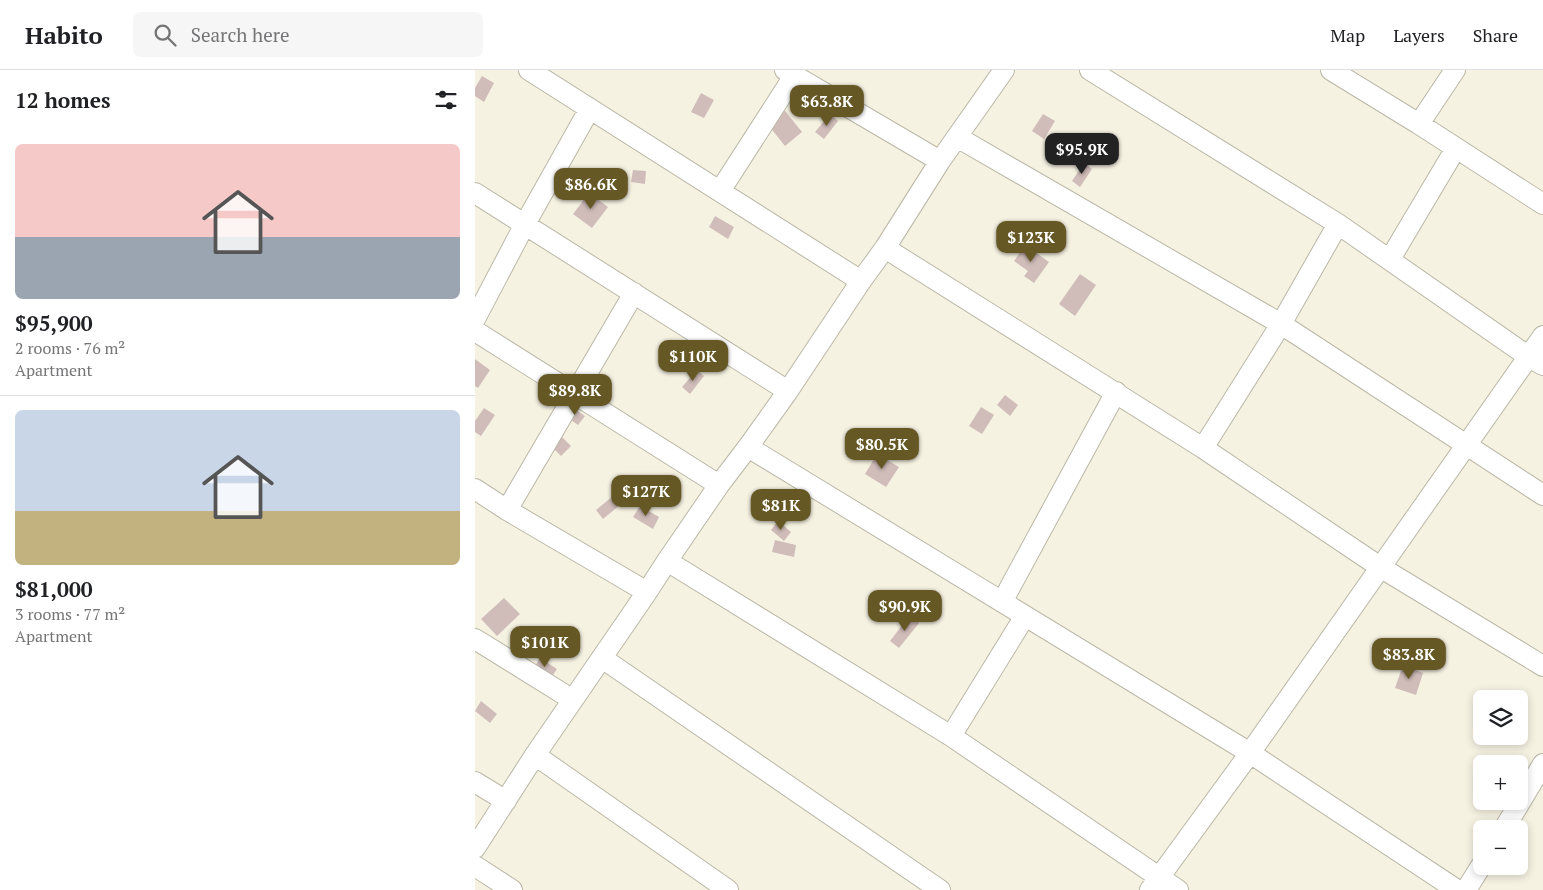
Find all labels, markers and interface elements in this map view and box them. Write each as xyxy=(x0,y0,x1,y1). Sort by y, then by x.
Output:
search box xyxy=(133,12,483,57)
text: Habito xyxy=(25,19,103,51)
icon: search xyxy=(151,21,179,49)
text: Search here xyxy=(191,22,290,47)
text: Map xyxy=(1330,23,1365,47)
text: Layers xyxy=(1393,23,1445,47)
text: Share xyxy=(1473,23,1518,47)
pin: $63.8K xyxy=(786,85,868,127)
text: 12 homes xyxy=(15,86,111,114)
icon: filters xyxy=(432,86,460,114)
text: $63.8K xyxy=(801,90,853,112)
pin: $95.9K xyxy=(1041,132,1123,175)
text: $95.9K xyxy=(1056,138,1108,160)
pin: $86.6K xyxy=(550,168,632,210)
text: $86.6K xyxy=(565,173,617,195)
icon: home xyxy=(193,177,283,267)
pin: $123K xyxy=(996,220,1066,263)
text: $123K xyxy=(1007,226,1055,248)
text: $95,900 xyxy=(15,309,93,337)
text: 2 rooms · 76 m² xyxy=(15,337,125,359)
pin: $110K xyxy=(658,340,728,382)
text: $110K xyxy=(669,345,717,367)
text: Apartment xyxy=(15,359,92,381)
pin: $89.8K xyxy=(534,374,616,416)
text: $89.8K xyxy=(549,379,601,401)
pin: $80.5K xyxy=(841,428,923,470)
text: $80.5K xyxy=(856,433,908,455)
icon: home xyxy=(193,442,283,532)
pin: $127K xyxy=(611,474,681,517)
text: $127K xyxy=(622,480,670,502)
pin: $81K xyxy=(751,488,811,531)
text: $81K xyxy=(762,494,800,516)
text: $81,000 xyxy=(15,575,93,603)
pin: $90.9K xyxy=(864,590,946,632)
text: $90.9K xyxy=(879,595,931,617)
text: 3 rooms · 77 m² xyxy=(15,603,125,625)
text: Apartment xyxy=(15,625,92,647)
pin: $101K xyxy=(510,626,580,668)
text: $101K xyxy=(521,631,569,653)
pin: $83.8K xyxy=(1368,638,1450,680)
text: $83.8K xyxy=(1383,643,1435,665)
map controls xyxy=(1473,690,1528,875)
button: layers xyxy=(1473,690,1528,745)
button: + xyxy=(1473,755,1528,810)
button: − xyxy=(1473,820,1528,875)

